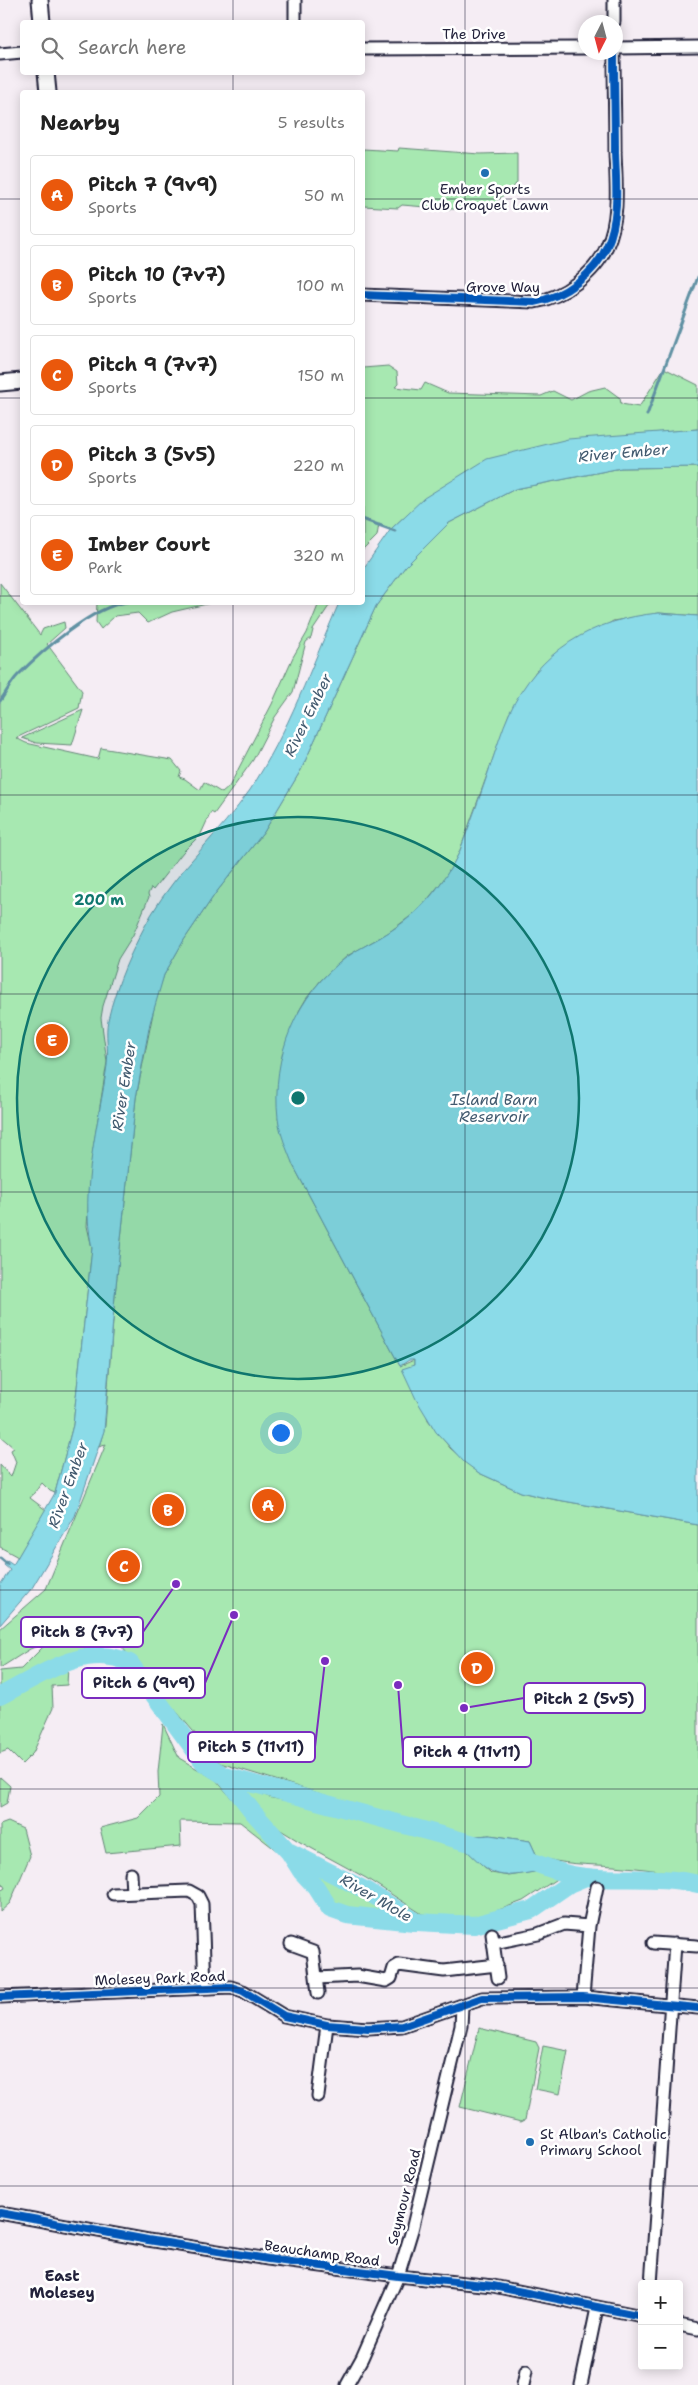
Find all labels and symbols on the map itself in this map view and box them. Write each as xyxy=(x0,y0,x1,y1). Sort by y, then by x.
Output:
north arrow xyxy=(578,15,623,60)
street label: The Drive xyxy=(442,25,506,43)
marker: Ember Sports Club Croquet Lawn xyxy=(479,167,491,179)
place label: Ember Sports Club Croquet Lawn xyxy=(421,180,549,214)
street label: Grove Way xyxy=(466,278,540,296)
water label: River Ember xyxy=(577,439,670,467)
water label: River Ember xyxy=(279,669,337,760)
text: 200 m xyxy=(74,890,124,910)
pin: E xyxy=(36,1021,68,1059)
water label: River Ember xyxy=(107,1039,141,1132)
centre of rings xyxy=(289,1089,307,1107)
water label: Island Barn Reservoir xyxy=(450,1090,538,1127)
your location xyxy=(268,1420,294,1446)
water label: River Ember xyxy=(43,1439,93,1531)
pin: A xyxy=(252,1486,284,1524)
pin: B xyxy=(152,1491,184,1529)
pin: C xyxy=(108,1547,140,1585)
callout: Pitch 8 (7v7) xyxy=(21,1617,143,1647)
text: Pitch 8 (7v7) xyxy=(31,1622,133,1642)
pin: D xyxy=(461,1649,493,1687)
callout: Pitch 6 (9v9) xyxy=(82,1668,205,1698)
text: Pitch 6 (9v9) xyxy=(93,1673,195,1693)
callout: Pitch 2 (5v5) xyxy=(524,1683,645,1713)
text: Pitch 2 (5v5) xyxy=(534,1689,634,1709)
callout: Pitch 5 (11v11) xyxy=(188,1732,315,1762)
text: Pitch 5 (11v11) xyxy=(198,1737,304,1757)
callout: Pitch 4 (11v11) xyxy=(403,1737,531,1767)
text: Pitch 4 (11v11) xyxy=(413,1742,521,1762)
water label: River Mole xyxy=(336,1869,416,1927)
street label: Molesey Park Road xyxy=(94,1967,226,1989)
place label: St Alban's Catholic Primary School xyxy=(540,2125,667,2159)
marker: St Alban's Catholic Primary School xyxy=(524,2136,536,2148)
street label: Seymour Road xyxy=(383,2147,425,2247)
street label: Beauchamp Road xyxy=(263,2236,381,2270)
district label: East Molesey xyxy=(29,2266,95,2303)

